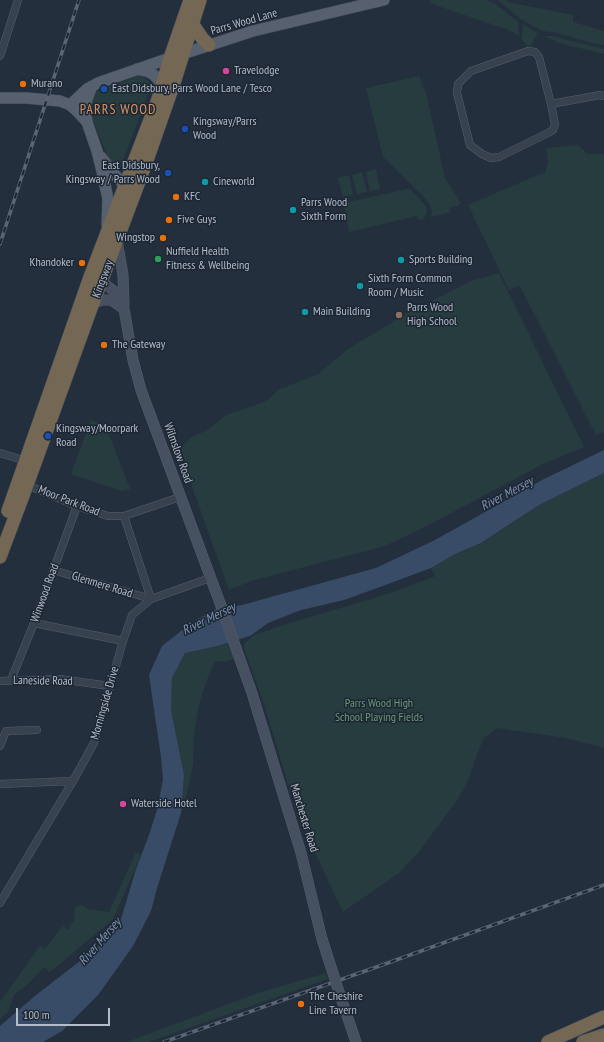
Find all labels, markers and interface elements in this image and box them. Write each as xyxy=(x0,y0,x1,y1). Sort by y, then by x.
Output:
street label: Parrs Wood Lane xyxy=(209,6,279,38)
place label: Travelodge xyxy=(234,64,279,78)
marker: Travelodge xyxy=(221,66,231,76)
place label: Murano xyxy=(31,77,62,91)
marker: Murano xyxy=(18,79,28,89)
place label: East Didsbury, Parrs Wood Lane / Tesco xyxy=(112,82,272,96)
marker: East Didsbury, Parrs Wood Lane / Tesco xyxy=(99,84,109,94)
district label: PARRS WOOD xyxy=(80,102,156,118)
place label: Kingsway/Parrs Wood xyxy=(193,115,256,143)
marker: Kingsway/Parrs Wood xyxy=(180,124,190,134)
place label: East Didsbury, Kingsway / Parrs Wood xyxy=(66,159,160,187)
marker: East Didsbury, Kingsway / Parrs Wood xyxy=(163,168,173,178)
place label: Cineworld xyxy=(213,175,255,189)
marker: Cineworld xyxy=(200,177,210,187)
place label: KFC xyxy=(184,190,200,204)
marker: KFC xyxy=(171,192,181,202)
place label: Parrs Wood Sixth Form xyxy=(301,196,347,224)
marker: Parrs Wood Sixth Form xyxy=(288,205,298,215)
place label: Five Guys xyxy=(177,213,216,227)
marker: Five Guys xyxy=(164,215,174,225)
place label: Wingstop xyxy=(116,231,155,245)
marker: Wingstop xyxy=(158,233,168,243)
place label: Nuffield Health Fitness & Wellbeing xyxy=(166,245,250,273)
place label: Sports Building xyxy=(409,253,473,267)
marker: Nuffield Health Fitness & Wellbeing xyxy=(153,254,163,264)
marker: Sports Building xyxy=(396,255,406,265)
place label: Khandoker xyxy=(30,256,74,270)
marker: Khandoker xyxy=(77,258,87,268)
street label: Kingsway xyxy=(89,258,117,300)
place label: Sixth Form Common Room / Music xyxy=(368,272,452,300)
marker: Sixth Form Common Room / Music xyxy=(355,281,365,291)
place label: Parrs Wood High School xyxy=(407,301,457,329)
place label: Main Building xyxy=(313,305,370,319)
marker: Main Building xyxy=(300,307,310,317)
marker: Parrs Wood High School xyxy=(394,310,404,320)
place label: The Gateway xyxy=(112,338,165,352)
marker: The Gateway xyxy=(99,340,109,350)
street label: Wilmslow Road xyxy=(160,421,196,485)
place label: Kingsway/Moorpark Road xyxy=(56,422,138,450)
marker: Kingsway/Moorpark Road xyxy=(43,431,53,441)
water label: River Mersey xyxy=(478,474,536,514)
street label: Moor Park Road xyxy=(36,483,102,519)
street label: Winwood Road xyxy=(28,562,62,624)
street label: Glenmere Road xyxy=(70,569,134,601)
water label: River Mersey xyxy=(180,599,238,639)
street label: Morningside Drive xyxy=(88,665,122,741)
street label: Laneside Road xyxy=(13,673,73,689)
park label: Parrs Wood High School Playing Fields xyxy=(335,697,423,725)
street label: Manchester Road xyxy=(287,782,321,854)
place label: Waterside Hotel xyxy=(131,797,197,811)
marker: Waterside Hotel xyxy=(118,799,128,809)
water label: River Mersey xyxy=(75,915,125,969)
place label: The Cheshire Line Tavern xyxy=(309,990,363,1018)
marker: The Cheshire Line Tavern xyxy=(296,999,306,1009)
scale bar xyxy=(18,1000,112,1026)
text: 100 m xyxy=(23,1007,50,1022)

